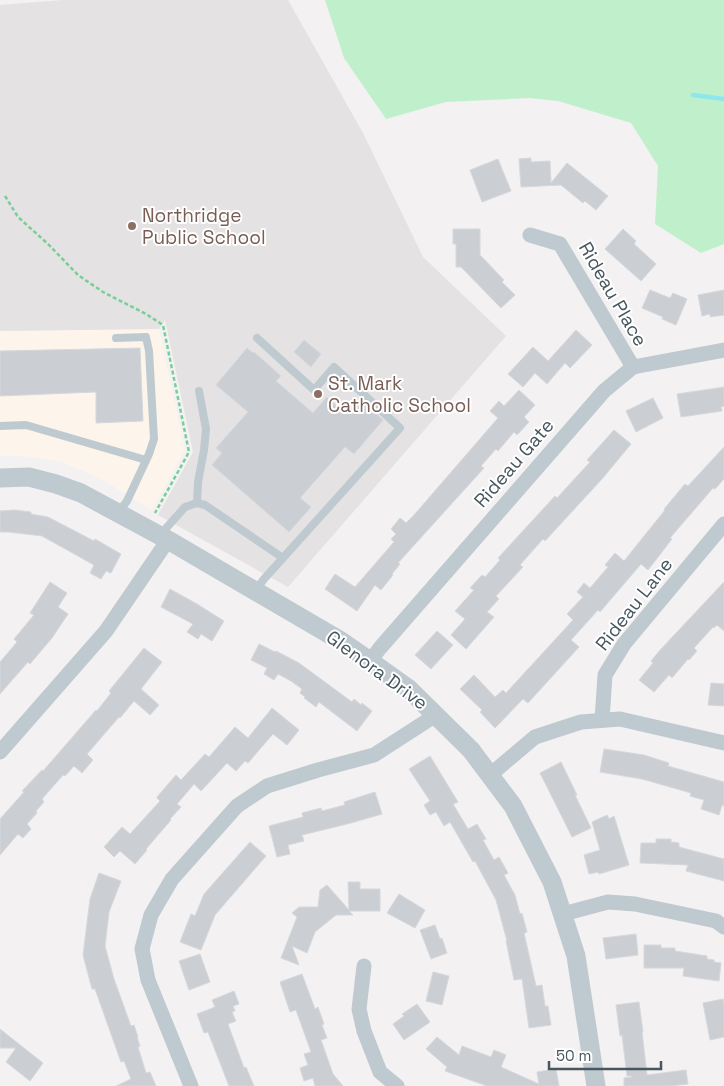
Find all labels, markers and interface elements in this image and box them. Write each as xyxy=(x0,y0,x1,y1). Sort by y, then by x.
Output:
place label: Northridge Public School xyxy=(142,203,266,250)
marker: Northridge Public School xyxy=(126,220,138,232)
street label: Rideau Place xyxy=(573,237,653,351)
place label: St. Mark Catholic School xyxy=(328,371,471,418)
marker: St. Mark Catholic School xyxy=(312,388,324,400)
street label: Rideau Gate xyxy=(469,413,559,513)
street label: Rideau Lane xyxy=(590,552,678,656)
street label: Glenora Drive xyxy=(321,625,433,715)
scale bar xyxy=(549,1038,662,1070)
text: 50 m xyxy=(556,1046,591,1065)

